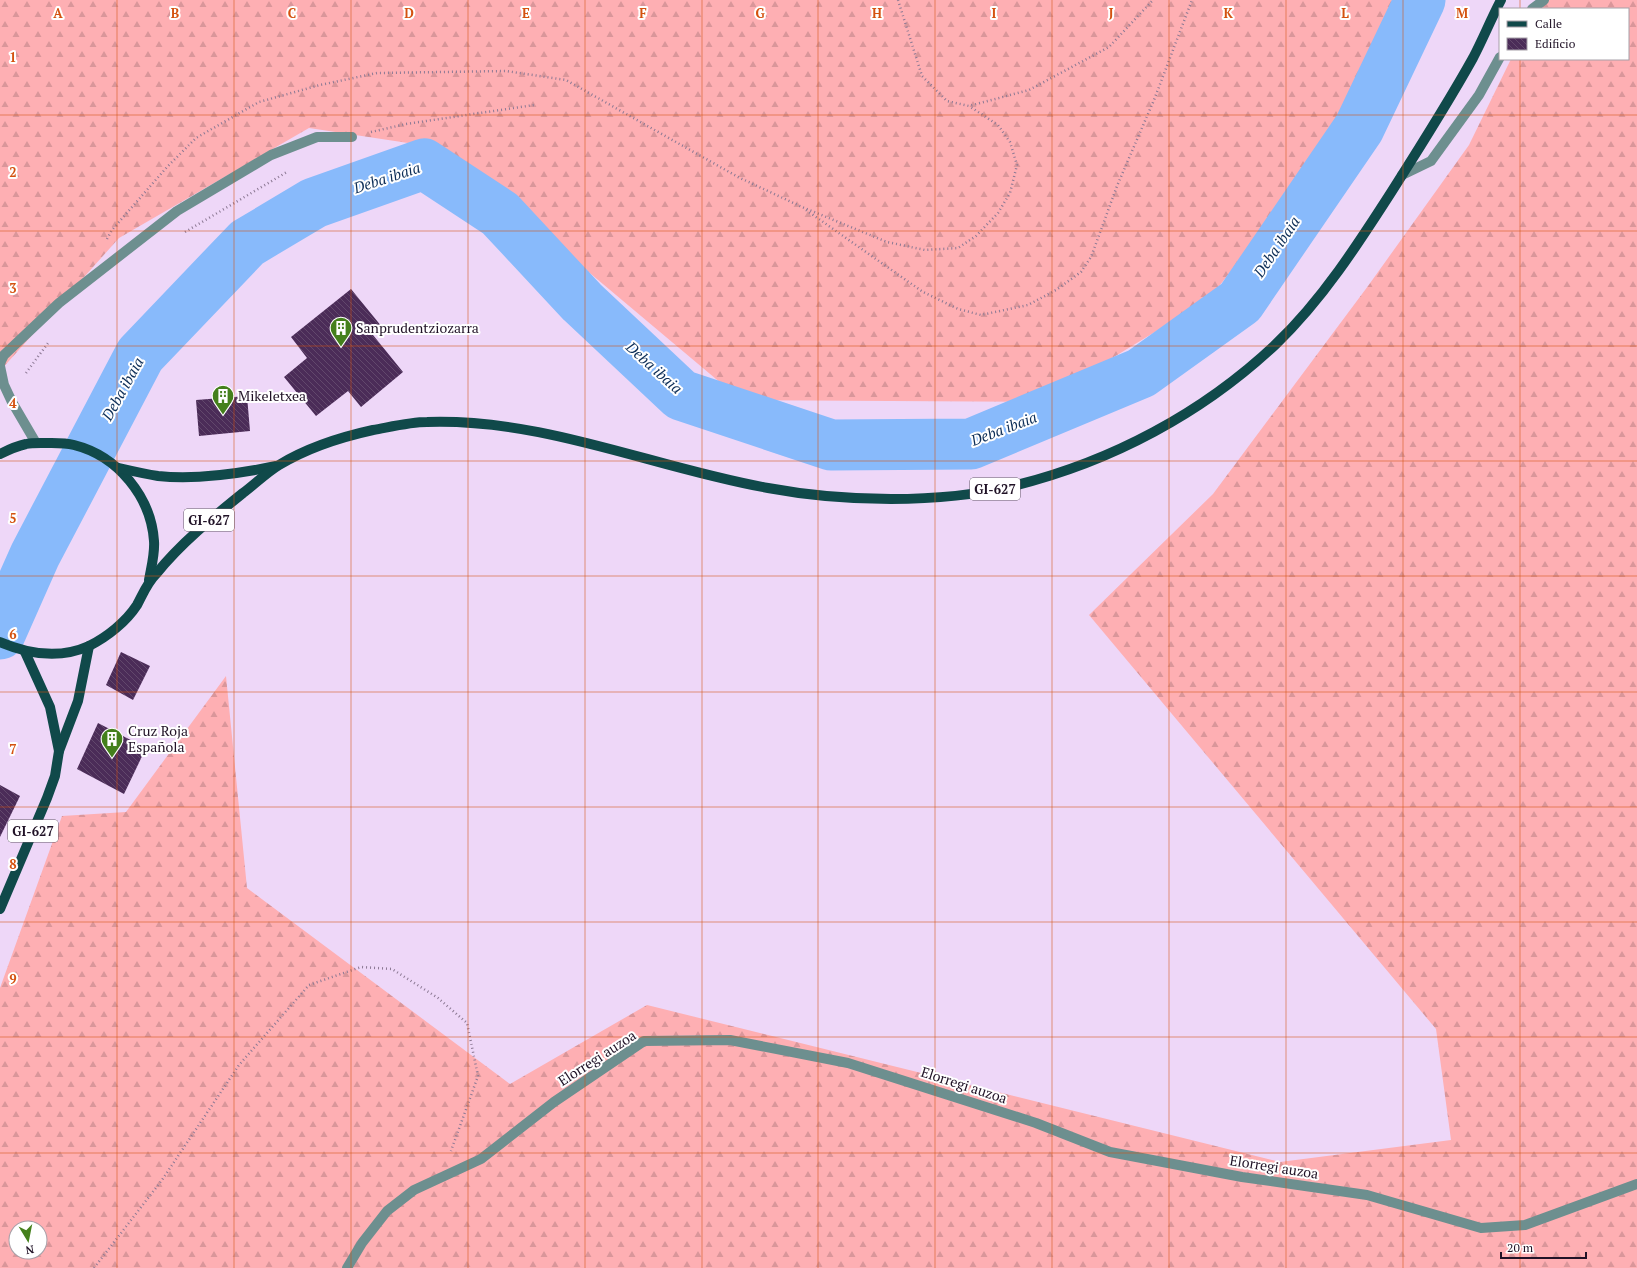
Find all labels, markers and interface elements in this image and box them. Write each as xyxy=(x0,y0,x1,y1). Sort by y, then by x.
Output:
text: A xyxy=(53,4,63,22)
text: B xyxy=(171,4,179,22)
text: C xyxy=(288,4,296,22)
text: D xyxy=(404,4,414,22)
text: E xyxy=(522,4,530,22)
text: F xyxy=(639,4,647,22)
text: G xyxy=(755,4,765,22)
text: H xyxy=(872,4,882,22)
text: I xyxy=(992,4,997,22)
text: J xyxy=(1109,4,1114,22)
text: K xyxy=(1223,4,1233,22)
text: L xyxy=(1341,4,1349,22)
text: M xyxy=(1456,4,1468,22)
legend xyxy=(1499,8,1629,60)
text: Calle xyxy=(1535,16,1562,31)
text: Edificio xyxy=(1535,36,1576,51)
text: 1 xyxy=(9,48,17,66)
water label: Deba ibaia xyxy=(350,157,423,198)
text: 2 xyxy=(9,163,17,181)
water label: Deba ibaia xyxy=(1248,212,1304,282)
text: 3 xyxy=(9,279,17,297)
building icon: Sanprudentziozarra xyxy=(328,315,354,348)
place label: Sanprudentziozarra xyxy=(356,318,479,337)
water label: Deba ibaia xyxy=(622,336,687,398)
water label: Deba ibaia xyxy=(96,353,148,424)
building icon: Mikeletxea xyxy=(210,383,236,416)
place label: Mikeletxea xyxy=(238,386,306,405)
text: 4 xyxy=(9,394,17,412)
water label: Deba ibaia xyxy=(967,406,1040,450)
road number: GI-627 xyxy=(970,478,1020,500)
text: 5 xyxy=(9,509,17,527)
road number: GI-627 xyxy=(184,509,234,531)
text: 6 xyxy=(9,625,17,643)
place label: Cruz Roja Española xyxy=(128,721,188,756)
building icon: Cruz Roja Española xyxy=(99,726,125,759)
text: 7 xyxy=(9,740,17,758)
road number: GI-627 xyxy=(8,820,58,842)
text: 8 xyxy=(9,855,17,873)
text: 9 xyxy=(9,970,17,988)
street label: Elorregi auzoa xyxy=(554,1025,639,1090)
street label: Elorregi auzoa xyxy=(919,1062,1010,1107)
street label: Elorregi auzoa xyxy=(1228,1150,1320,1183)
north arrow xyxy=(8,1220,48,1260)
scale bar xyxy=(1501,1234,1586,1260)
text: 20 m xyxy=(1507,1240,1534,1255)
text: N xyxy=(24,1242,35,1258)

